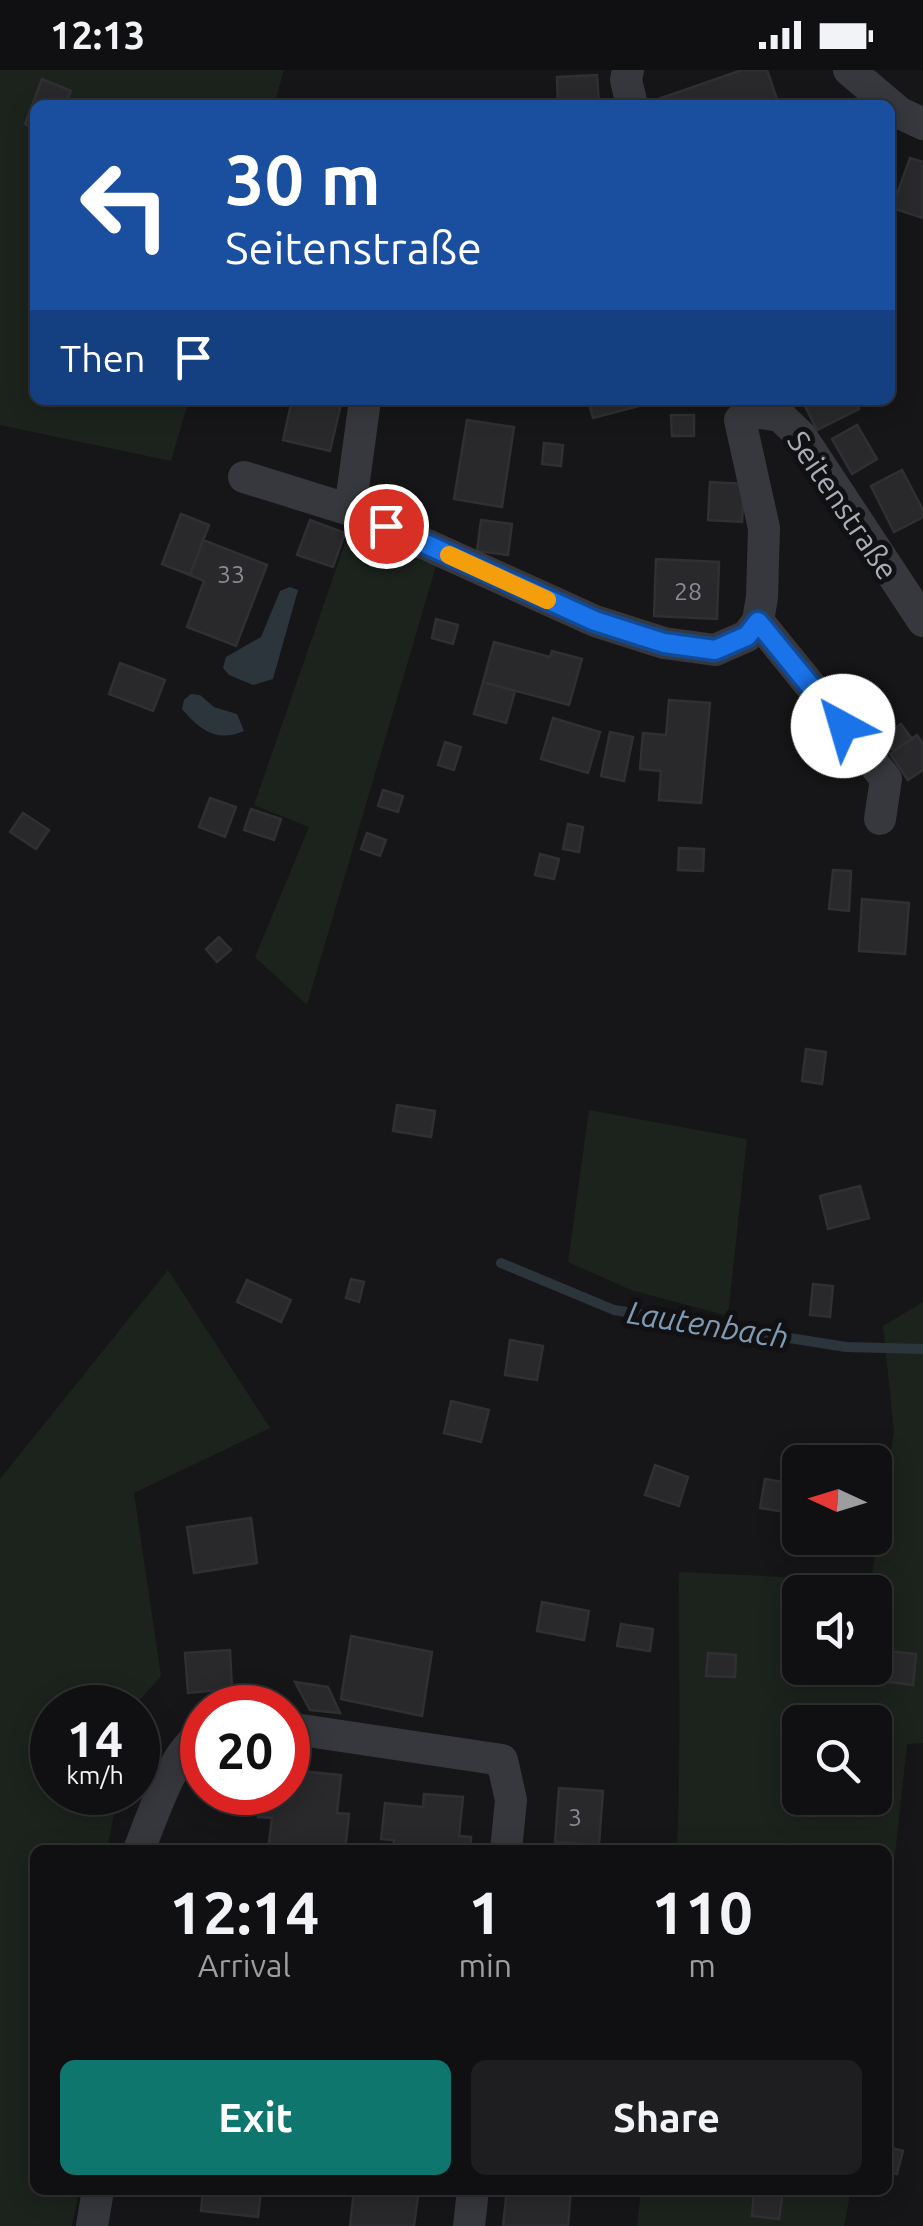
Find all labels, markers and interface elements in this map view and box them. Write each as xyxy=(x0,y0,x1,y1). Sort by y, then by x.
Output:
text: 12:13 xyxy=(50,14,145,56)
icon: left xyxy=(60,140,190,270)
text: 30 m xyxy=(225,140,381,218)
text: Seitenstraße xyxy=(225,222,482,273)
icon: arrive xyxy=(166,330,221,385)
text: Then xyxy=(60,337,146,379)
street label: Seitenstraße xyxy=(781,425,905,585)
pin xyxy=(344,484,429,569)
icon: arrive xyxy=(359,499,414,554)
house number: 33 xyxy=(217,560,245,588)
house number: 28 xyxy=(674,577,702,605)
position arrow xyxy=(791,674,895,778)
water label: Lautenbach xyxy=(625,1293,791,1355)
north arrow xyxy=(782,1445,892,1555)
map controls xyxy=(782,1445,892,1815)
button: sound xyxy=(782,1575,892,1685)
speed limit sign: 20 xyxy=(180,1685,310,1815)
button: search xyxy=(782,1705,892,1815)
text: 14 xyxy=(67,1710,123,1766)
text: km/h xyxy=(66,1761,124,1789)
house number: 3 xyxy=(568,1803,582,1831)
text: 12:14 xyxy=(169,1878,319,1945)
text: 1 xyxy=(468,1878,502,1945)
text: 110 xyxy=(651,1878,753,1945)
text: Arrival xyxy=(198,1947,291,1983)
text: min xyxy=(458,1947,512,1983)
text: m xyxy=(688,1947,716,1983)
button: Exit xyxy=(60,2060,451,2175)
button: Share xyxy=(471,2060,862,2175)

